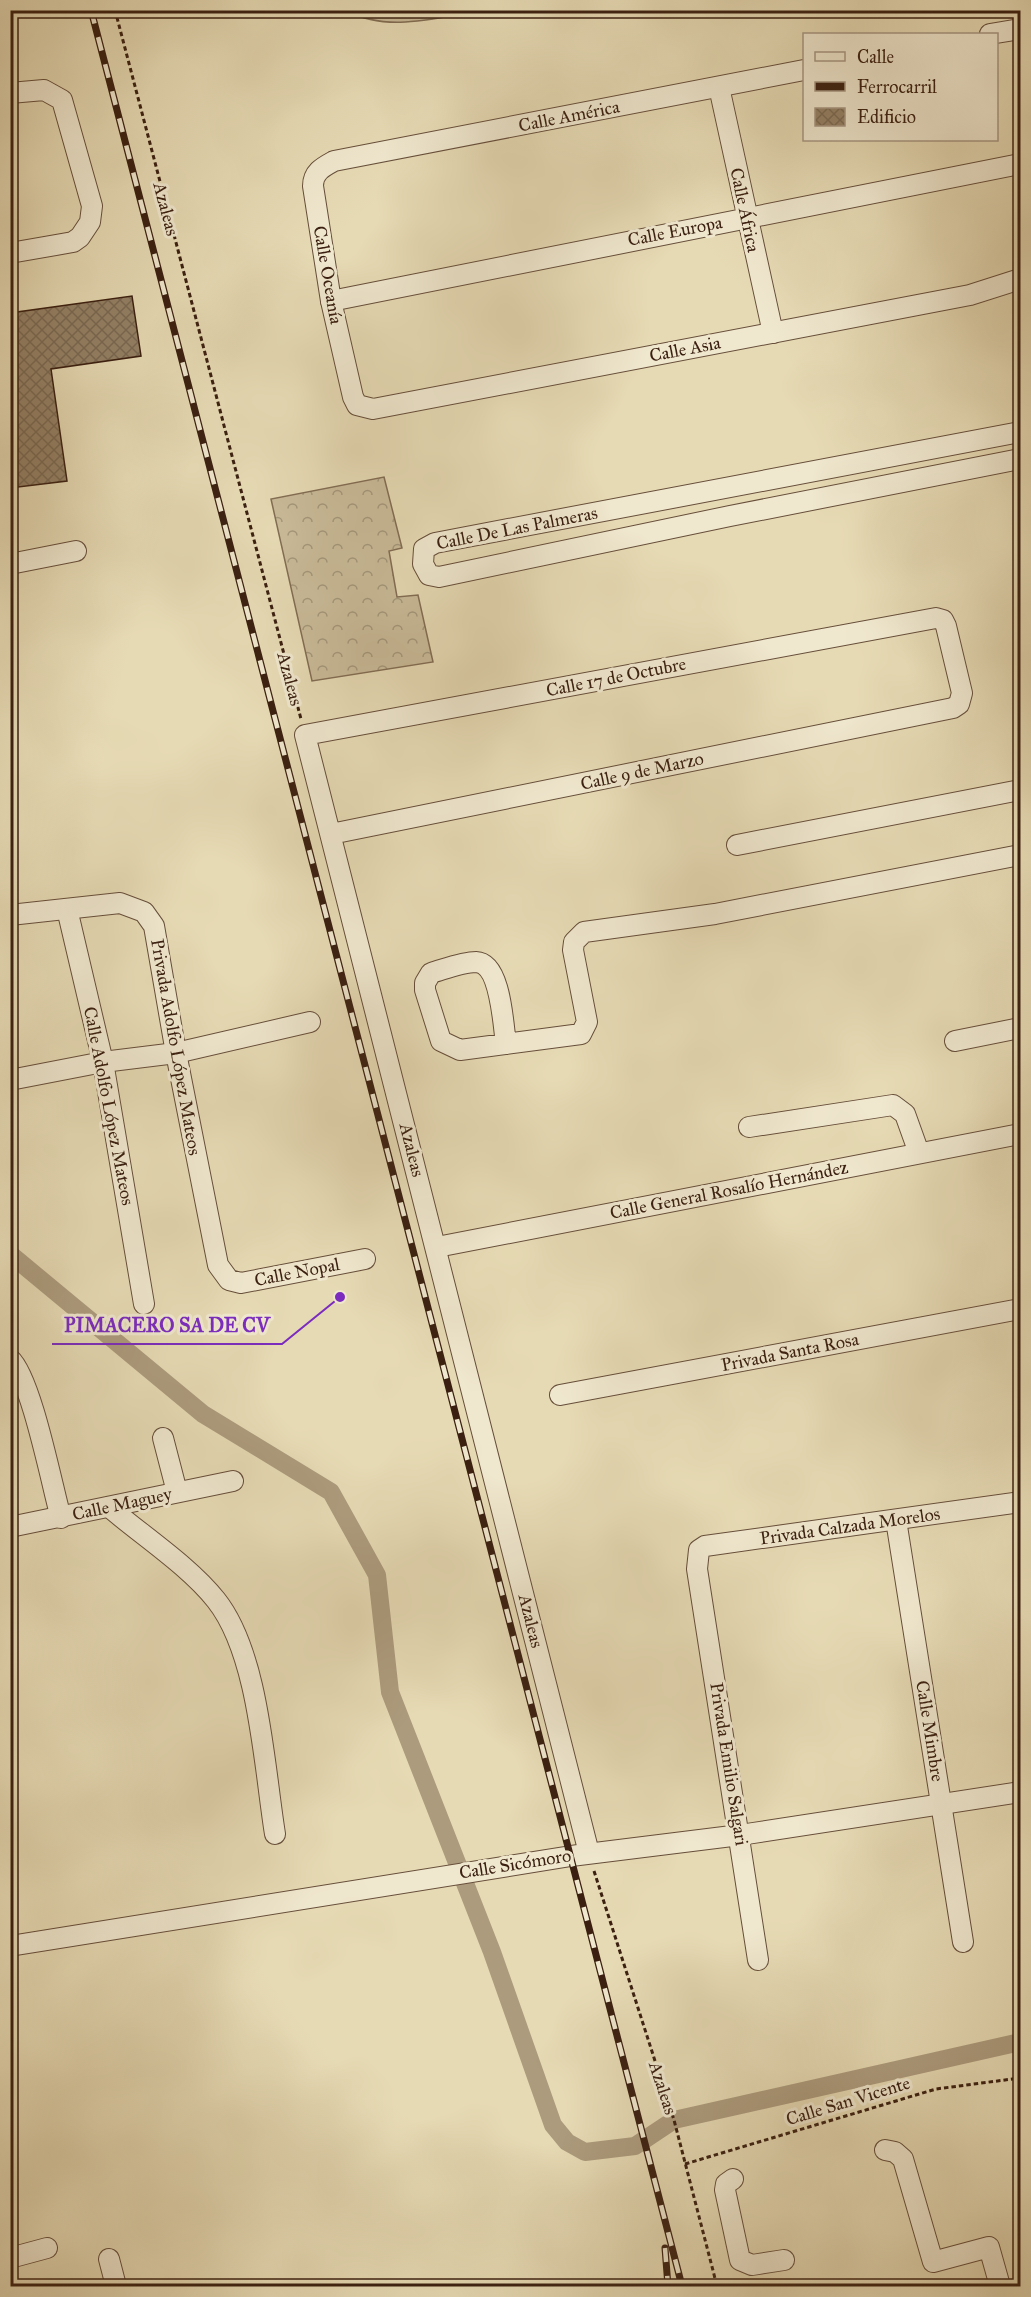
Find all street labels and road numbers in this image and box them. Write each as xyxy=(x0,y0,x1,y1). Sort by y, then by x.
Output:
street label: Calle América xyxy=(517,95,622,137)
street label: Calle África xyxy=(725,165,767,255)
street label: Azaleas xyxy=(148,179,184,238)
street label: Calle Europa xyxy=(626,211,725,251)
street label: Calle Oceanía xyxy=(309,224,348,326)
street label: Calle Asia xyxy=(647,331,723,367)
street label: Calle De Las Palmeras xyxy=(435,502,599,554)
street label: Azaleas xyxy=(272,649,308,708)
street label: Calle 17 de Octubre xyxy=(544,653,688,701)
street label: Calle 9 de Marzo xyxy=(578,747,706,795)
street label: Privada Adolfo López Mateos xyxy=(146,937,206,1157)
street label: Calle Adolfo López Mateos xyxy=(79,1005,139,1207)
street label: Azaleas xyxy=(394,1120,429,1179)
street label: Calle General Rosalío Hernández xyxy=(608,1156,850,1224)
street label: Calle Nopal xyxy=(252,1253,342,1291)
street label: Privada Santa Rosa xyxy=(719,1328,861,1376)
street label: Calle Maguey xyxy=(70,1483,174,1526)
street label: Privada Calzada Morelos xyxy=(758,1502,942,1550)
street label: Azaleas xyxy=(513,1591,548,1650)
street label: Calle Mimbre xyxy=(911,1679,949,1783)
street label: Privada Emilio Salgari xyxy=(704,1681,753,1847)
street label: Calle Sicómoro xyxy=(457,1844,573,1884)
street label: Azaleas xyxy=(644,2058,682,2117)
street label: Calle San Vicente xyxy=(783,2072,913,2130)

